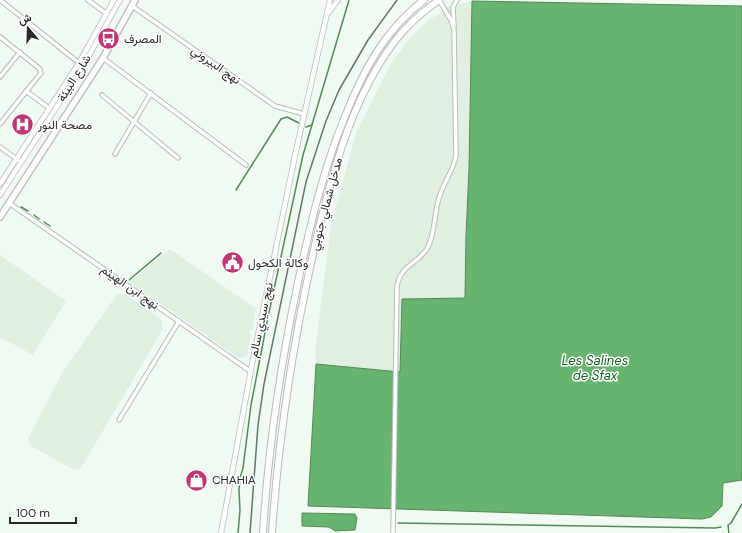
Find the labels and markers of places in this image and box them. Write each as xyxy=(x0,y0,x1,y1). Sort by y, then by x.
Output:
bus stop icon: المصرف xyxy=(96,26,122,52)
place label: المصرف xyxy=(124,31,162,47)
hospital icon: مصحة النور xyxy=(9,112,35,138)
place label: مصحة النور xyxy=(37,117,92,133)
public building icon: وكالة الكحول xyxy=(219,250,245,276)
place label: وكالة الكحول xyxy=(248,255,308,271)
shop icon: CHAHIA xyxy=(183,467,209,493)
place label: CHAHIA xyxy=(212,472,256,488)

